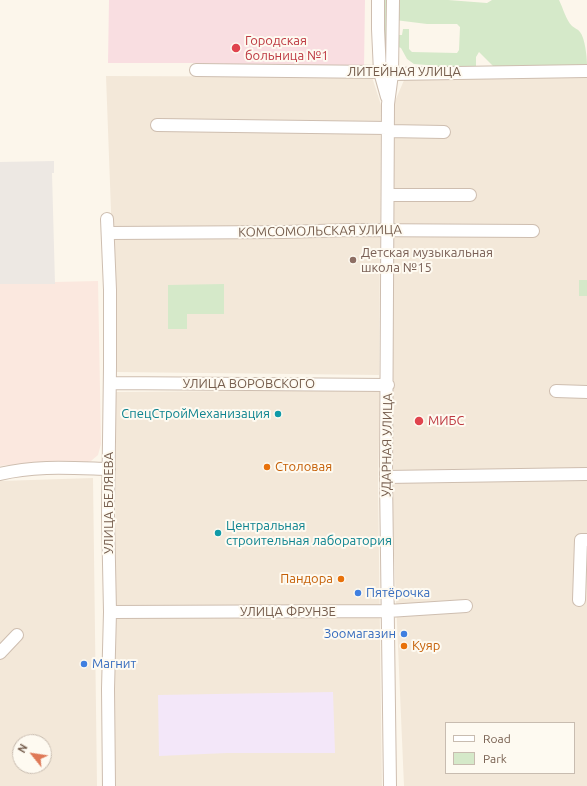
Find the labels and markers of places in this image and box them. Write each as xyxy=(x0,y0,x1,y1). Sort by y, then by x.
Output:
place label: Городская больница №1 xyxy=(245,33,329,64)
marker: Городская больница №1 xyxy=(230,42,242,54)
place label: Детская музыкальная школа №15 xyxy=(361,245,493,276)
marker: Детская музыкальная школа №15 xyxy=(348,255,358,265)
place label: СпецСтройМеханизация xyxy=(121,406,270,422)
marker: СпецСтройМеханизация xyxy=(273,409,283,419)
place label: МИБС xyxy=(428,413,465,429)
marker: МИБС xyxy=(413,415,425,427)
place label: Столовая xyxy=(275,459,332,475)
marker: Столовая xyxy=(262,462,272,472)
place label: Центральная строительная лаборатория xyxy=(226,518,392,549)
marker: Центральная строительная лаборатория xyxy=(213,528,223,538)
place label: Пандора xyxy=(280,571,333,587)
marker: Пандора xyxy=(336,574,346,584)
place label: Пятёрочка xyxy=(366,585,430,601)
marker: Пятёрочка xyxy=(353,588,363,598)
place label: Зоомагазин xyxy=(324,626,396,642)
marker: Зоомагазин xyxy=(399,629,409,639)
place label: Куяр xyxy=(412,638,440,654)
marker: Куяр xyxy=(399,641,409,651)
place label: Магнит xyxy=(92,656,136,672)
marker: Магнит xyxy=(79,659,89,669)

